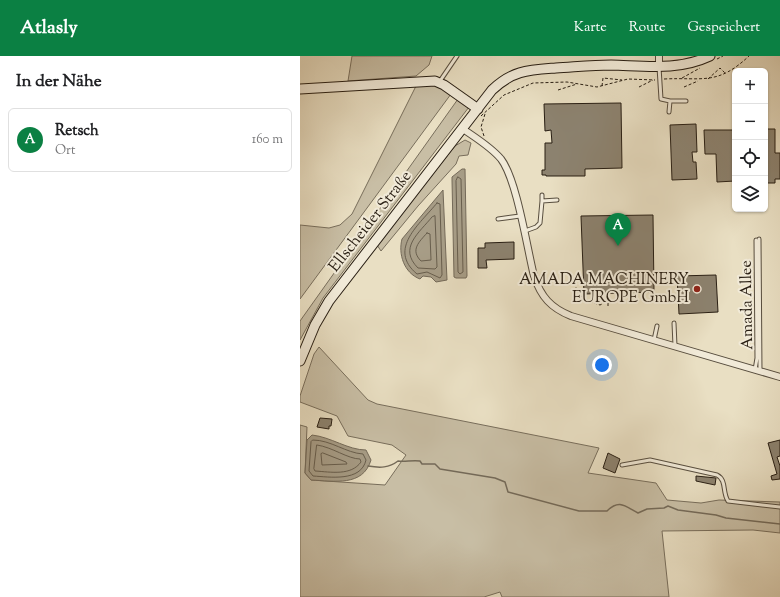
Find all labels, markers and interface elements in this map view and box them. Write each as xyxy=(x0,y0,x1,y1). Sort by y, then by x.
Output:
text: Atlasly xyxy=(20,15,78,42)
text: Karte xyxy=(574,18,607,38)
text: Route xyxy=(629,18,665,38)
text: Gespeichert xyxy=(687,18,760,38)
map controls xyxy=(732,68,768,212)
button: + xyxy=(732,68,768,104)
text: In der Nähe xyxy=(16,70,102,94)
button: − xyxy=(732,104,768,140)
text: Retsch xyxy=(55,121,99,142)
text: A xyxy=(25,131,35,149)
text: 160 m xyxy=(252,131,283,149)
button: locate xyxy=(732,140,768,176)
text: Ort xyxy=(55,142,75,160)
street label: Ellscheider Straße xyxy=(324,166,418,278)
button: layers xyxy=(732,176,768,212)
pin: A xyxy=(605,213,631,246)
street label: Amada Allee xyxy=(736,260,760,350)
place label: AMADA MACHINERY EUROPE GmbH xyxy=(519,269,690,310)
marker: AMADA MACHINERY EUROPE GmbH xyxy=(692,284,702,294)
your location xyxy=(592,355,612,375)

